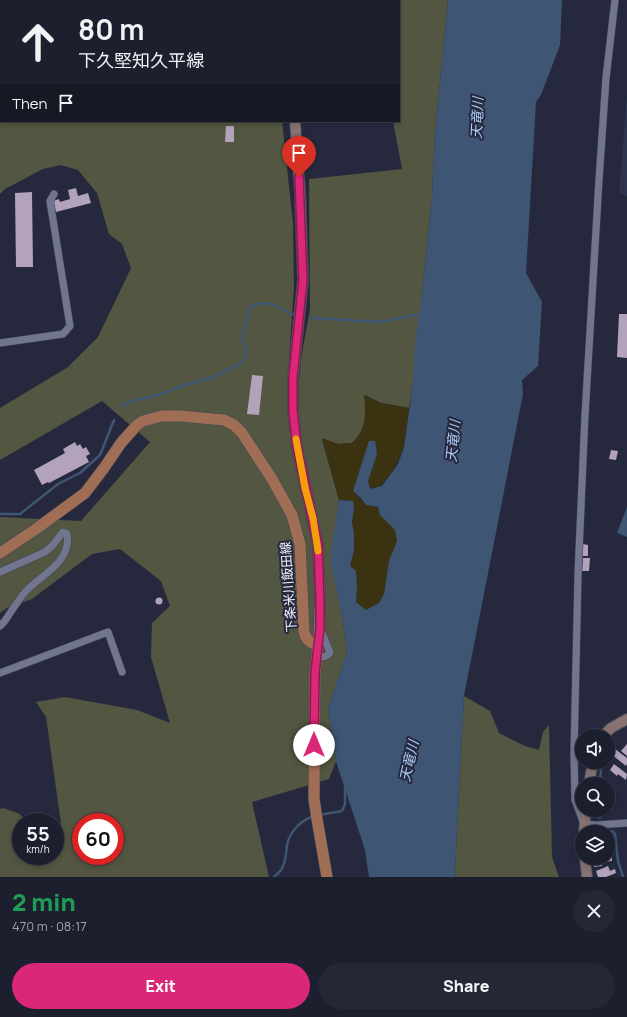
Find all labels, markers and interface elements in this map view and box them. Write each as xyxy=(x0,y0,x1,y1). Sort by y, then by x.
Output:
text: 80 m xyxy=(78,10,144,48)
icon: ahead xyxy=(12,16,64,68)
text: 下久堅知久平線 xyxy=(78,48,204,72)
icon: arrive xyxy=(55,92,77,114)
text: Then xyxy=(12,93,47,114)
water label: 天竜川 xyxy=(466,95,487,139)
pin xyxy=(282,136,316,177)
icon: arrive xyxy=(288,142,310,164)
water label: 天竜川 xyxy=(441,417,464,463)
street label: 下条米川飯田線 xyxy=(276,541,300,633)
position arrow xyxy=(293,724,335,766)
map controls xyxy=(575,729,615,865)
button: sound xyxy=(575,729,615,769)
water label: 天竜川 xyxy=(395,736,423,783)
button: search xyxy=(575,777,615,817)
speed limit sign: 60 xyxy=(72,813,124,865)
text: 55 xyxy=(26,820,50,847)
button: layers xyxy=(575,825,615,865)
text: km/h xyxy=(26,842,50,856)
text: 2 min xyxy=(12,885,76,918)
button: close xyxy=(573,890,615,932)
text: 470 m · 08:17 xyxy=(12,917,87,935)
button: Exit xyxy=(12,963,310,1009)
button: Share xyxy=(318,963,615,1009)

